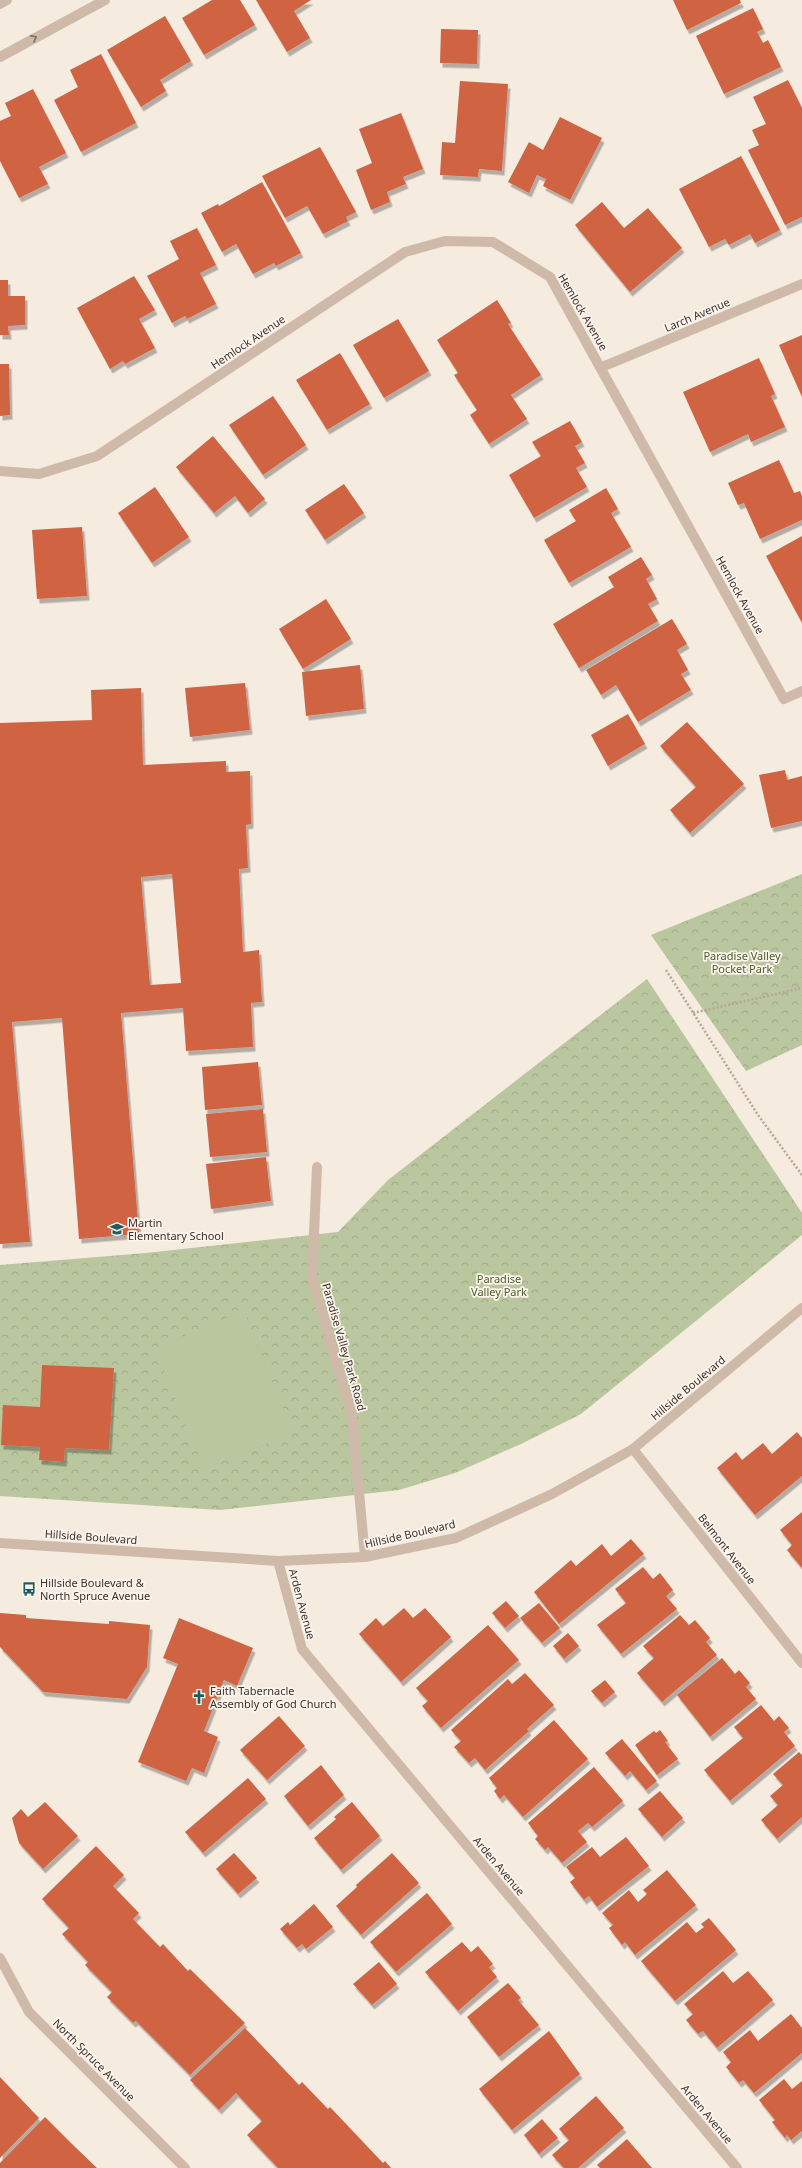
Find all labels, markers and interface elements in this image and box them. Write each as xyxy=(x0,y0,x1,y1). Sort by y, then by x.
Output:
one-way arrow xyxy=(30,35,38,43)
street label: Hemlock Avenue xyxy=(555,270,612,353)
street label: Larch Avenue xyxy=(662,294,732,335)
street label: Hemlock Avenue xyxy=(208,311,288,372)
street label: Hemlock Avenue xyxy=(713,553,768,636)
park label: Paradise Valley Pocket Park xyxy=(703,948,781,976)
place label: Martin Elementary School xyxy=(128,1215,224,1243)
school or university icon: Martin Elementary School xyxy=(109,1221,125,1237)
park label: Paradise Valley Park xyxy=(471,1271,527,1299)
street label: Paradise Valley Park Road xyxy=(319,1281,370,1413)
street label: Hillside Boulevard xyxy=(647,1352,728,1423)
street label: Belmont Avenue xyxy=(695,1510,760,1587)
street label: Hillside Boulevard xyxy=(363,1516,457,1551)
street label: Hillside Boulevard xyxy=(44,1526,138,1547)
street label: Arden Avenue xyxy=(286,1567,319,1641)
place label: Hillside Boulevard & North Spruce Avenue xyxy=(40,1575,150,1603)
bus stop icon: Hillside Boulevard & North Spruce Avenue xyxy=(21,1581,37,1597)
place label: Faith Tabernacle Assembly of God Church xyxy=(210,1683,337,1711)
church icon: Faith Tabernacle Assembly of God Church xyxy=(191,1689,207,1705)
street label: Arden Avenue xyxy=(470,1833,528,1898)
street label: North Spruce Avenue xyxy=(50,2015,139,2104)
street label: Arden Avenue xyxy=(678,2081,736,2146)

